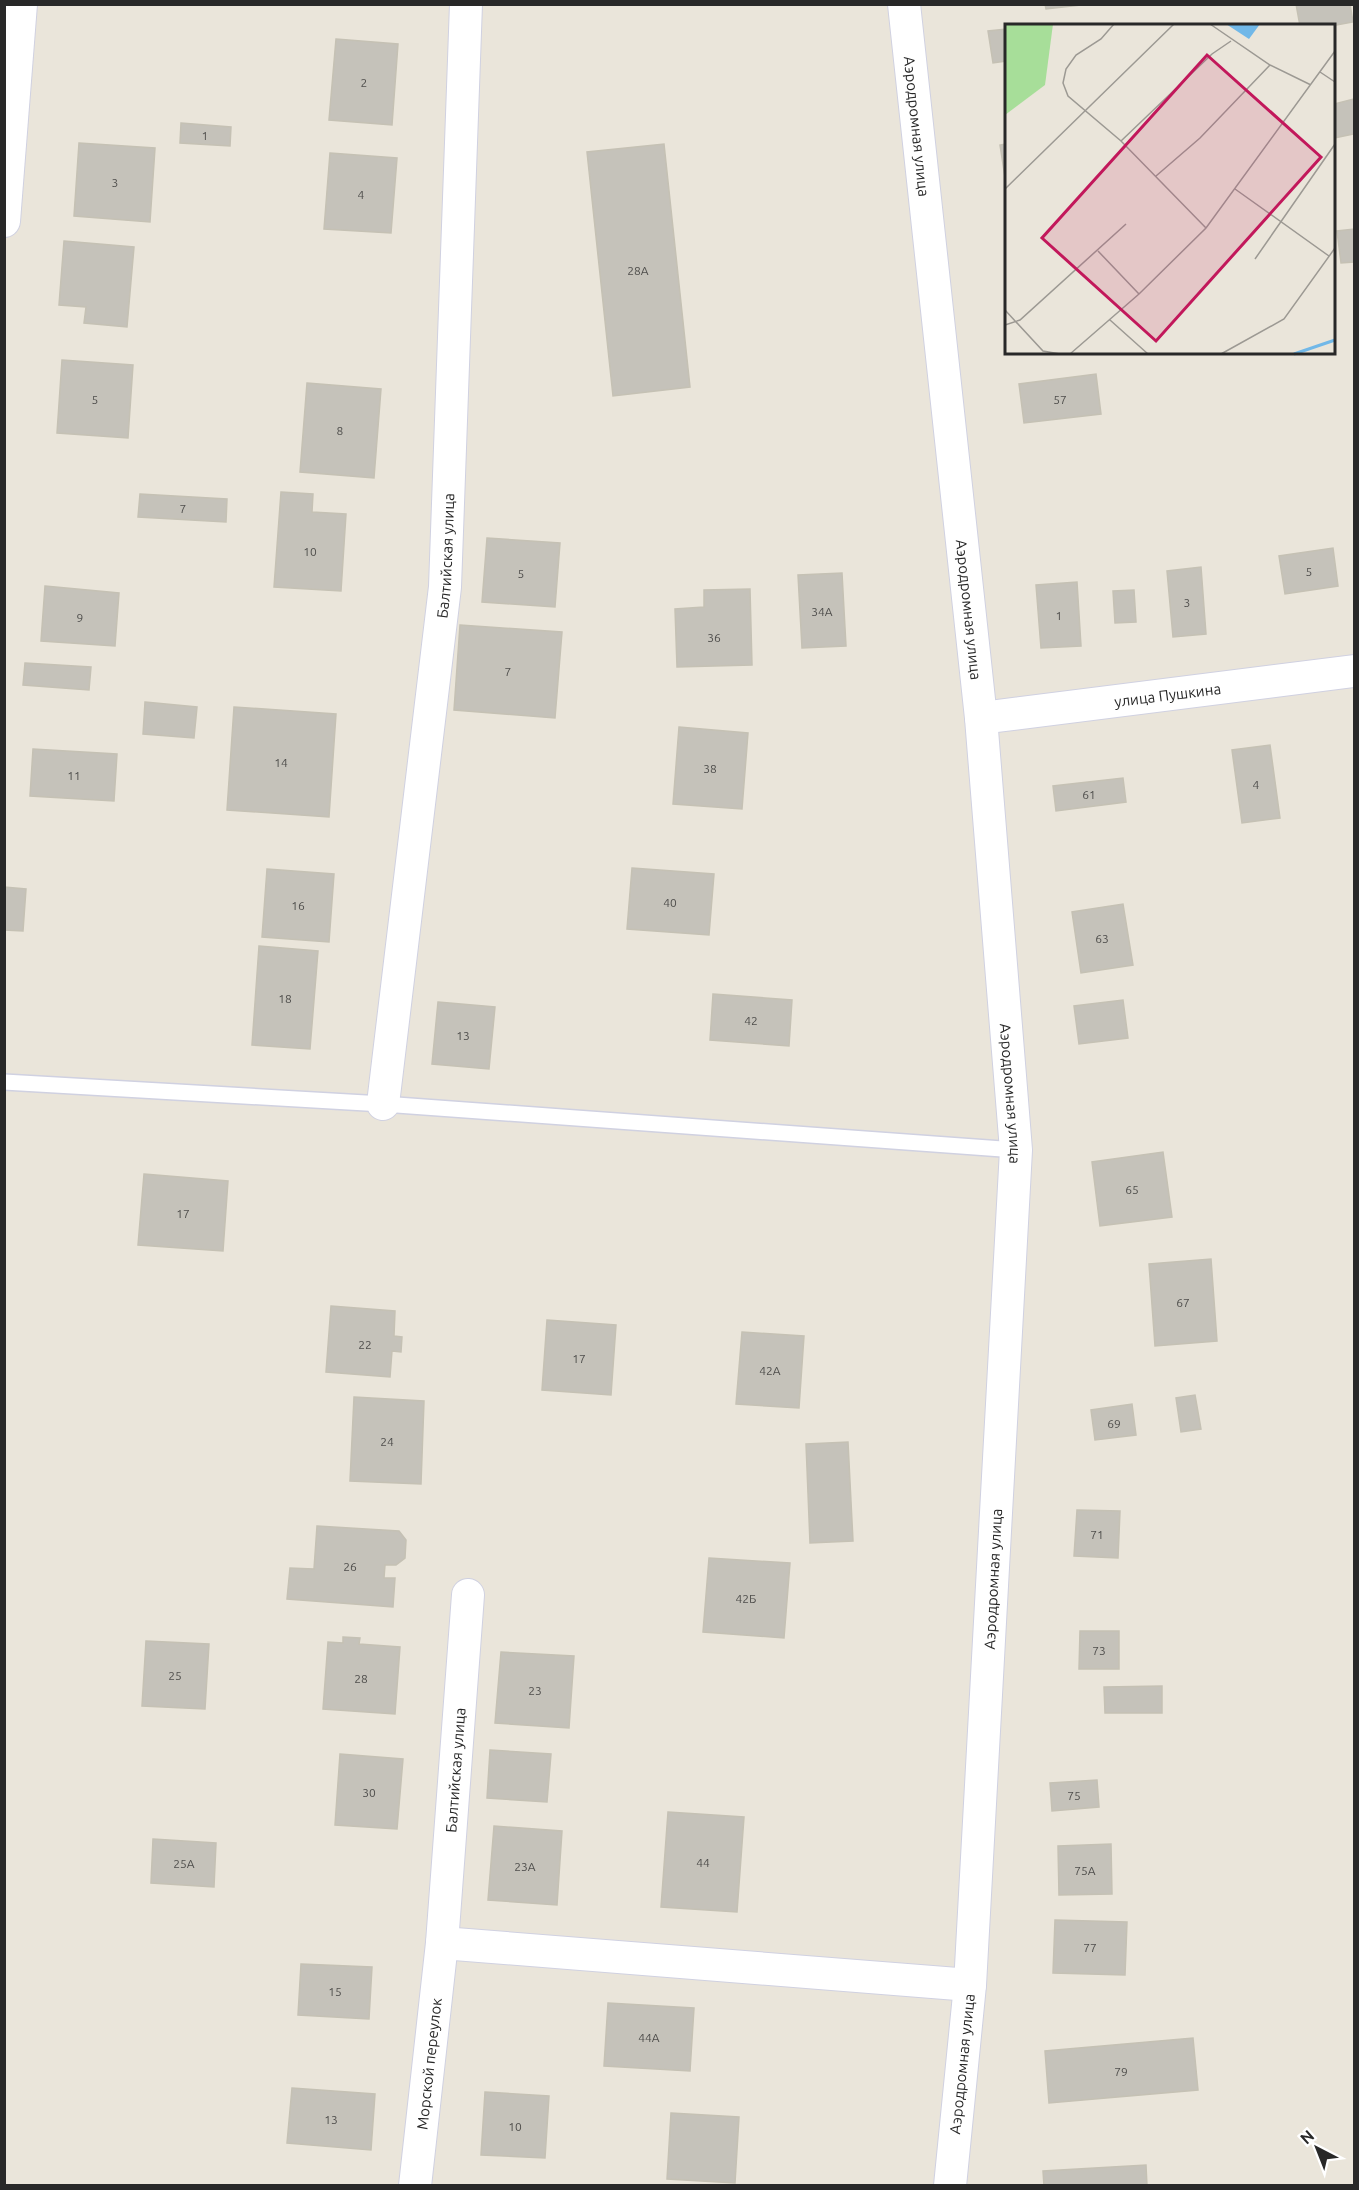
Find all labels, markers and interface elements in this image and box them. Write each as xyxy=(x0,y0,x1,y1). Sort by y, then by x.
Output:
inset map xyxy=(1005,24,1335,354)
street label: Аэродромная улица xyxy=(901,55,933,197)
house number: 2 xyxy=(361,76,367,89)
house number: 1 xyxy=(202,129,208,142)
house number: 3 xyxy=(112,176,118,189)
house number: 4 xyxy=(358,188,365,201)
house number: 28А xyxy=(627,264,649,277)
house number: 5 xyxy=(92,393,98,406)
house number: 57 xyxy=(1053,393,1067,406)
house number: 8 xyxy=(337,424,344,437)
street label: Балтийская улица xyxy=(433,493,457,619)
house number: 7 xyxy=(180,502,186,515)
street label: Аэродромная улица xyxy=(953,538,985,681)
house number: 10 xyxy=(303,545,317,558)
house number: 5 xyxy=(1306,565,1312,578)
house number: 5 xyxy=(518,567,524,580)
house number: 3 xyxy=(1184,596,1190,609)
house number: 34А xyxy=(811,605,833,618)
house number: 1 xyxy=(1056,609,1062,622)
house number: 9 xyxy=(77,611,83,624)
house number: 36 xyxy=(707,631,721,644)
house number: 7 xyxy=(505,665,511,678)
street label: улица Пушкина xyxy=(1113,679,1222,710)
house number: 14 xyxy=(274,756,288,769)
house number: 38 xyxy=(703,762,717,775)
house number: 11 xyxy=(67,769,81,782)
house number: 4 xyxy=(1253,778,1260,791)
house number: 61 xyxy=(1082,788,1096,801)
house number: 40 xyxy=(663,896,677,909)
house number: 16 xyxy=(291,899,305,912)
house number: 63 xyxy=(1095,932,1109,945)
house number: 18 xyxy=(278,992,292,1005)
house number: 42 xyxy=(744,1014,758,1027)
street label: Аэродромная улица xyxy=(997,1023,1025,1164)
house number: 13 xyxy=(456,1029,470,1042)
house number: 65 xyxy=(1125,1183,1139,1196)
house number: 17 xyxy=(176,1207,190,1220)
house number: 67 xyxy=(1176,1296,1190,1309)
house number: 22 xyxy=(358,1338,372,1351)
house number: 17 xyxy=(572,1352,586,1365)
house number: 42А xyxy=(759,1364,781,1377)
house number: 69 xyxy=(1107,1417,1121,1430)
house number: 24 xyxy=(380,1435,394,1448)
street label: Аэродромная улица xyxy=(981,1508,1005,1650)
house number: 71 xyxy=(1090,1528,1104,1541)
house number: 26 xyxy=(343,1560,357,1573)
house number: 42Б xyxy=(736,1592,756,1605)
house number: 73 xyxy=(1092,1644,1106,1657)
house number: 25 xyxy=(168,1669,182,1682)
house number: 28 xyxy=(354,1672,368,1685)
house number: 23 xyxy=(528,1684,542,1697)
street label: Балтийская улица xyxy=(442,1707,468,1833)
house number: 30 xyxy=(362,1786,376,1799)
house number: 75 xyxy=(1067,1789,1081,1802)
house number: 44 xyxy=(696,1856,710,1869)
house number: 25А xyxy=(173,1857,195,1870)
house number: 23А xyxy=(514,1860,536,1873)
house number: 75А xyxy=(1074,1864,1096,1877)
house number: 77 xyxy=(1083,1941,1097,1954)
house number: 15 xyxy=(328,1985,342,1998)
street label: Аэродромная улица xyxy=(946,1993,978,2135)
street label: Морской переулок xyxy=(413,1997,444,2130)
house number: 44А xyxy=(638,2031,660,2044)
house number: 79 xyxy=(1114,2065,1128,2078)
house number: 13 xyxy=(324,2113,338,2126)
north arrow xyxy=(1287,2118,1347,2178)
house number: 10 xyxy=(508,2120,522,2133)
text: N xyxy=(1297,2126,1317,2148)

